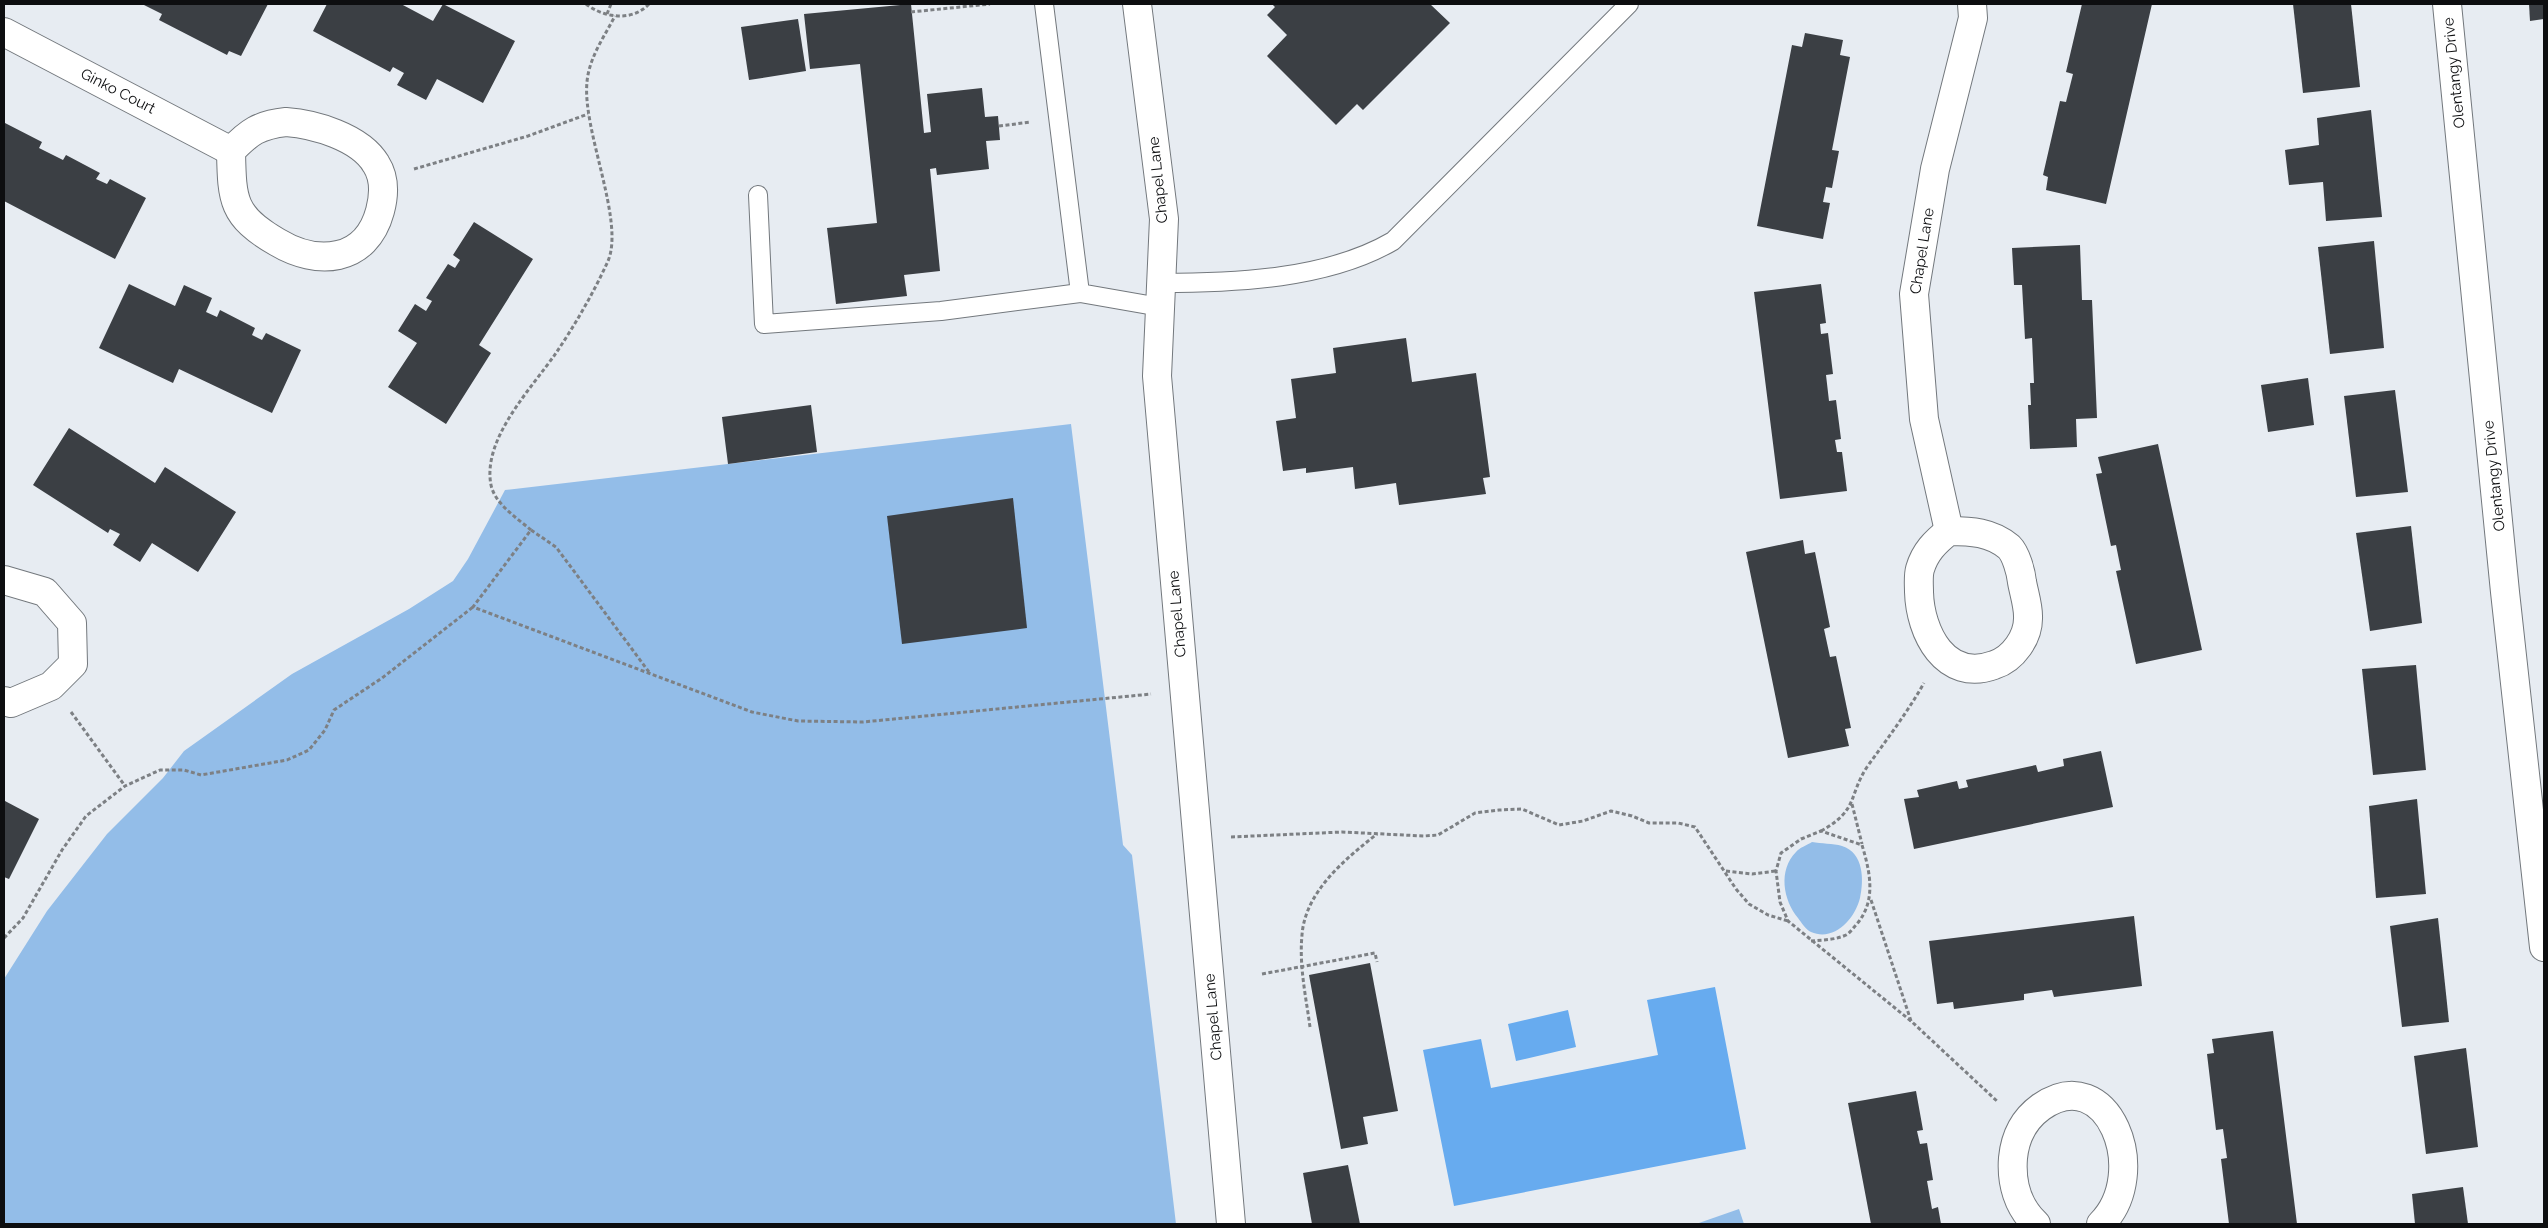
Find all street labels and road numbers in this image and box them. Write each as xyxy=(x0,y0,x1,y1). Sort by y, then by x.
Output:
street label: Olentangy Drive xyxy=(2439,16,2469,129)
street label: Ginko Court xyxy=(78,64,158,118)
street label: Chapel Lane xyxy=(1144,136,1172,224)
street label: Chapel Lane xyxy=(1906,206,1938,295)
street label: Olentangy Drive xyxy=(2479,419,2509,532)
street label: Chapel Lane xyxy=(1164,570,1190,658)
street label: Chapel Lane xyxy=(1200,973,1226,1061)

